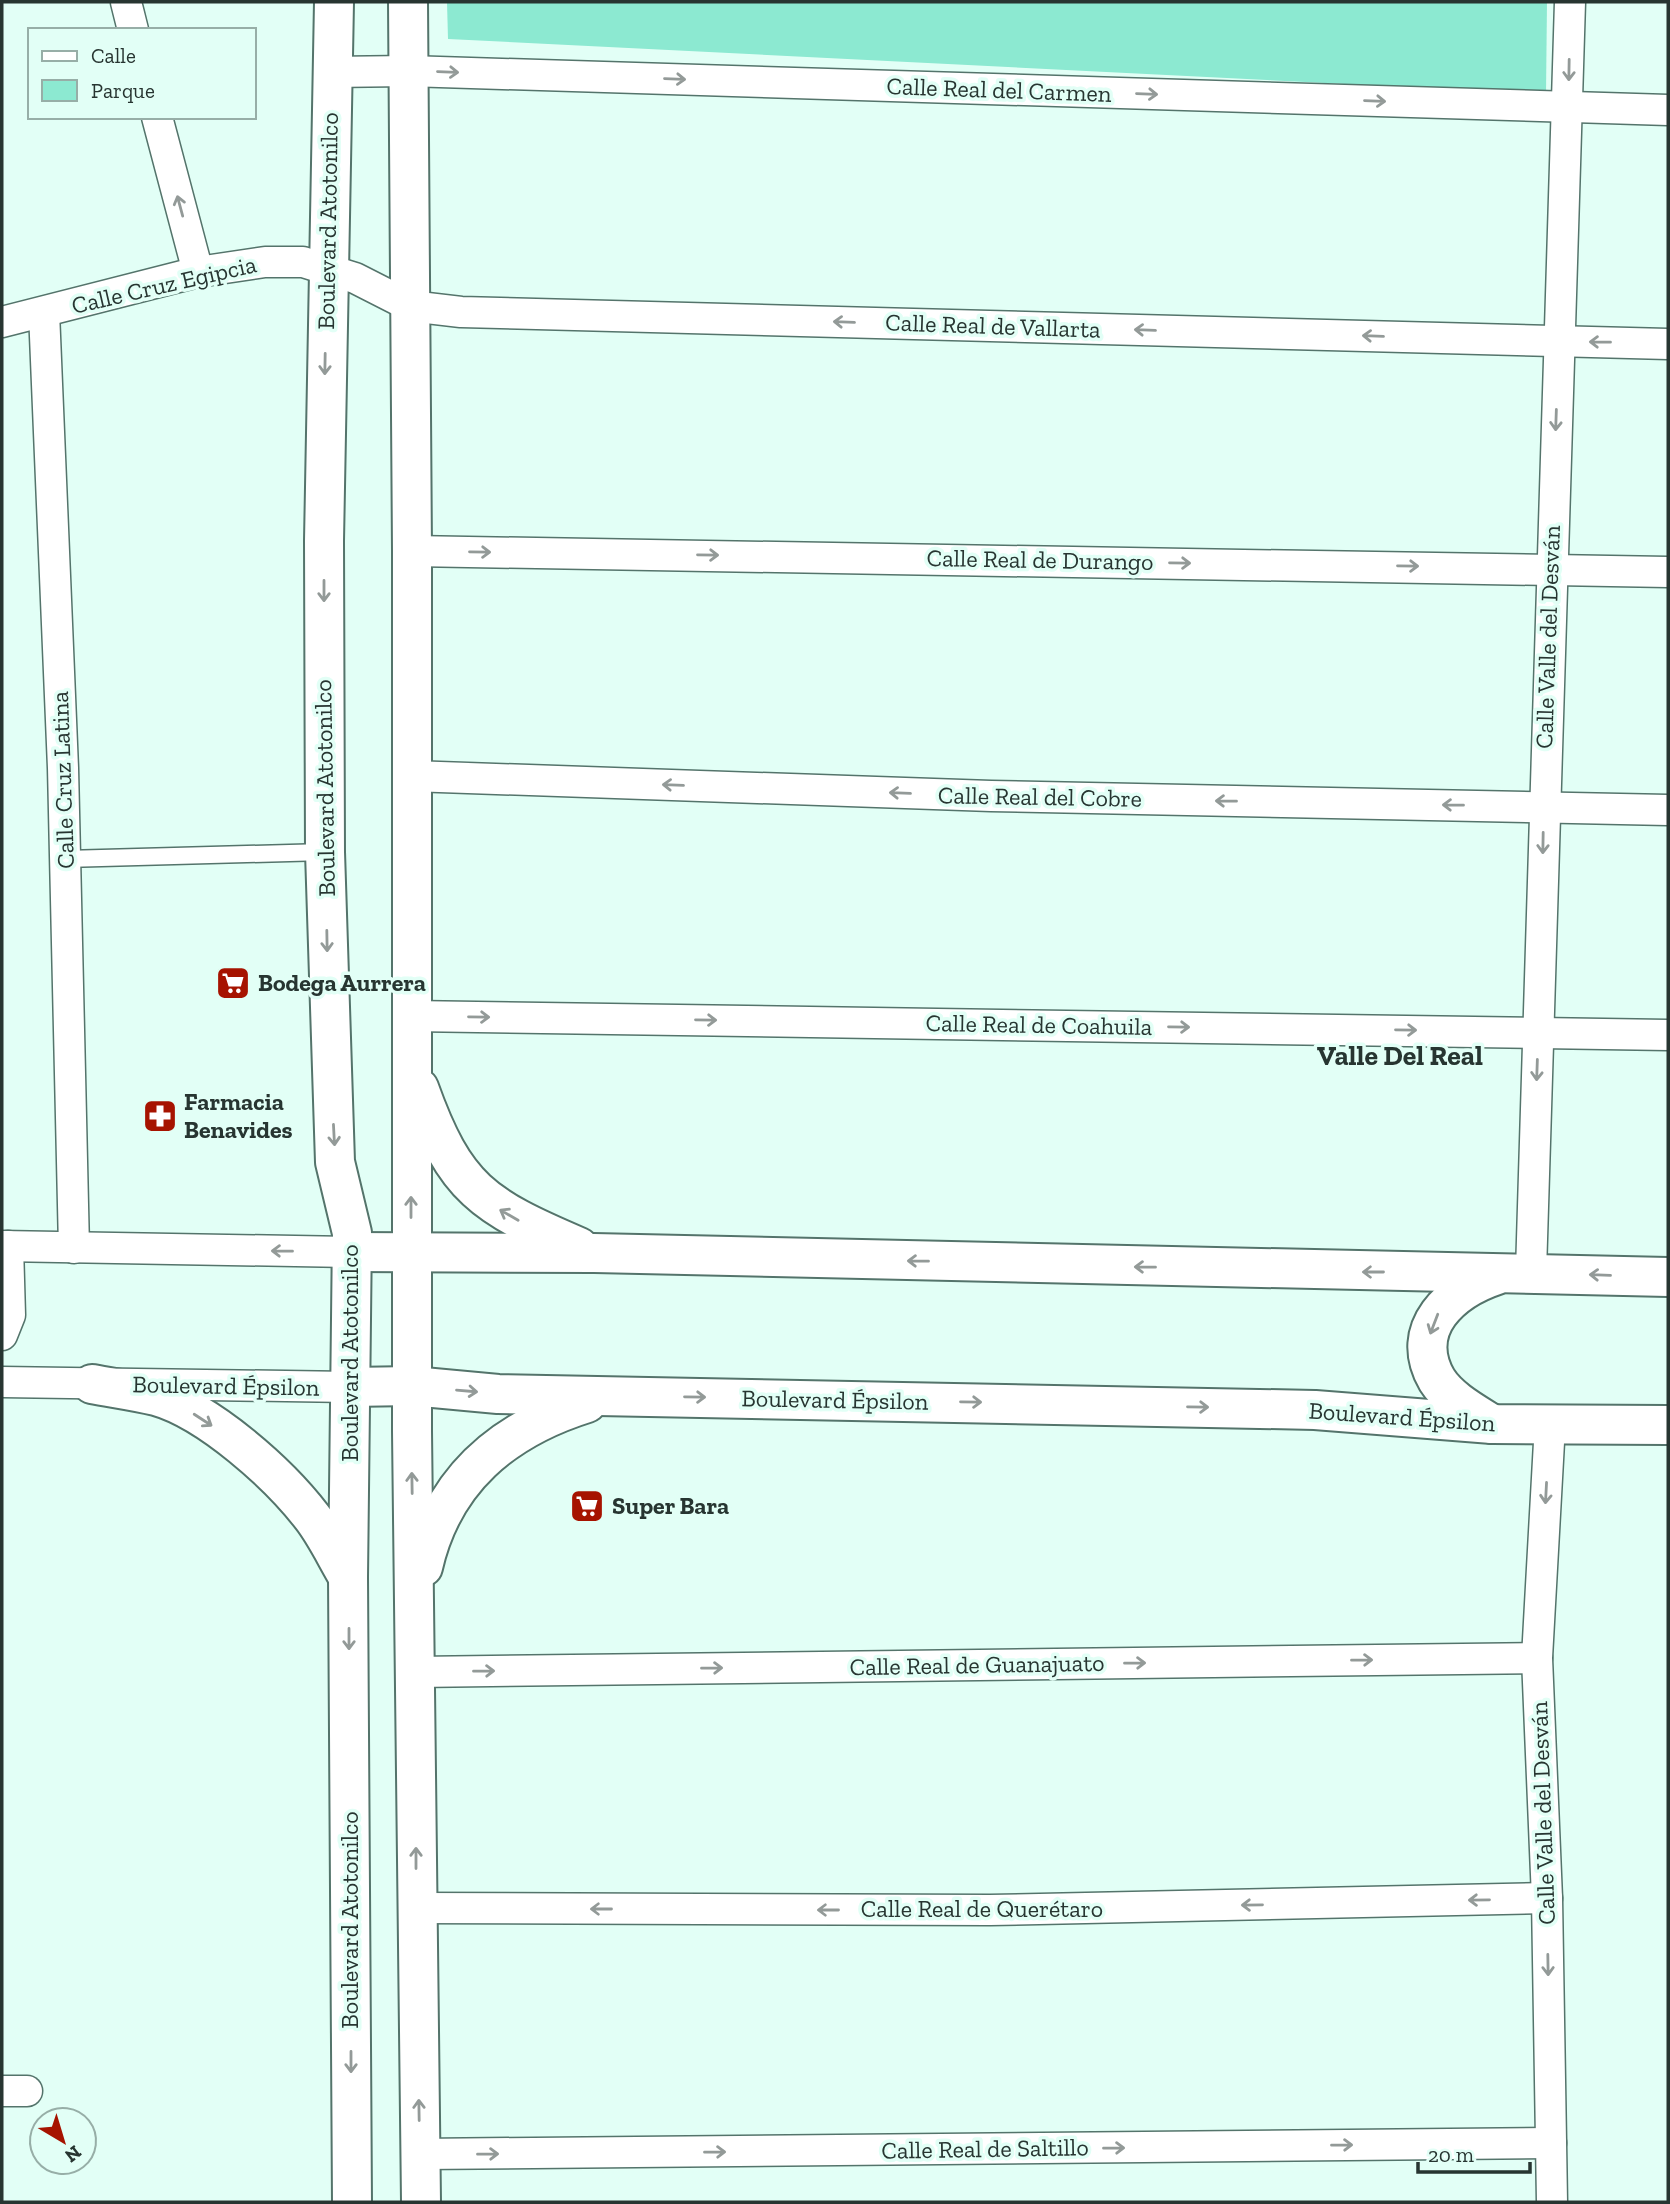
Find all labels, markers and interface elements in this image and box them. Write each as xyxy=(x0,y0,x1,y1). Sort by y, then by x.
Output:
legend xyxy=(28,28,256,119)
text: Calle xyxy=(91,43,136,68)
one-way arrow xyxy=(1562,58,1575,81)
one-way arrow xyxy=(436,66,459,79)
street label: Calle Real del Carmen xyxy=(886,71,1112,108)
one-way arrow xyxy=(663,73,686,86)
text: Parque xyxy=(91,78,155,103)
one-way arrow xyxy=(1136,88,1159,101)
one-way arrow xyxy=(1363,95,1386,108)
street label: Boulevard Atotonilco xyxy=(311,112,344,330)
one-way arrow xyxy=(173,196,186,218)
street label: Calle Cruz Egipcia xyxy=(69,249,260,320)
street label: Calle Real de Vallarta xyxy=(885,307,1102,344)
one-way arrow xyxy=(833,315,856,329)
one-way arrow xyxy=(1134,323,1157,337)
one-way arrow xyxy=(1361,329,1384,343)
one-way arrow xyxy=(1589,335,1612,349)
one-way arrow xyxy=(318,352,332,375)
one-way arrow xyxy=(1550,408,1563,431)
street label: Calle Valle del Desván xyxy=(1529,525,1566,749)
street label: Calle Real de Durango xyxy=(926,543,1154,576)
one-way arrow xyxy=(468,545,491,559)
one-way arrow xyxy=(696,549,719,562)
one-way arrow xyxy=(1168,556,1191,569)
one-way arrow xyxy=(1396,559,1419,573)
one-way arrow xyxy=(317,580,331,603)
street label: Boulevard Atotonilco xyxy=(308,679,341,897)
street label: Calle Cruz Latina xyxy=(45,690,80,869)
one-way arrow xyxy=(662,778,685,792)
street label: Calle Real del Cobre xyxy=(938,780,1142,813)
one-way arrow xyxy=(889,786,912,799)
one-way arrow xyxy=(1214,794,1237,807)
one-way arrow xyxy=(1442,798,1465,812)
one-way arrow xyxy=(1536,831,1549,854)
one-way arrow xyxy=(321,930,334,953)
supermarket icon: Bodega Aurrera xyxy=(214,964,252,1002)
place label: Bodega Aurrera xyxy=(258,968,426,997)
street label: Calle Real de Coahuila xyxy=(925,1008,1153,1041)
one-way arrow xyxy=(467,1010,490,1024)
one-way arrow xyxy=(694,1013,717,1027)
one-way arrow xyxy=(1167,1020,1190,1034)
one-way arrow xyxy=(1394,1023,1417,1037)
district label: Valle Del Real xyxy=(1317,1039,1483,1072)
one-way arrow xyxy=(1530,1059,1543,1082)
place label: Farmacia Benavides xyxy=(184,1087,293,1144)
pharmacy icon: Farmacia Benavides xyxy=(141,1097,179,1135)
one-way arrow xyxy=(327,1123,340,1146)
one-way arrow xyxy=(404,1195,418,1218)
one-way arrow xyxy=(500,1208,520,1222)
one-way arrow xyxy=(271,1244,294,1258)
street label: Boulevard Atotonilco xyxy=(335,1244,364,1462)
one-way arrow xyxy=(906,1254,929,1268)
one-way arrow xyxy=(1134,1260,1157,1273)
one-way arrow xyxy=(1361,1265,1384,1278)
one-way arrow xyxy=(1589,1268,1612,1281)
one-way arrow xyxy=(1427,1313,1440,1335)
street label: Boulevard Épsilon xyxy=(132,1369,320,1402)
street label: Boulevard Épsilon xyxy=(741,1383,929,1416)
one-way arrow xyxy=(455,1385,478,1398)
one-way arrow xyxy=(683,1391,706,1404)
one-way arrow xyxy=(959,1396,982,1409)
street label: Boulevard Épsilon xyxy=(1308,1396,1497,1438)
one-way arrow xyxy=(1187,1400,1210,1414)
one-way arrow xyxy=(192,1414,212,1428)
one-way arrow xyxy=(405,1472,419,1495)
one-way arrow xyxy=(1540,1481,1553,1504)
supermarket icon: Super Bara xyxy=(568,1487,606,1525)
place label: Super Bara xyxy=(612,1491,729,1520)
one-way arrow xyxy=(342,1627,356,1650)
street label: Calle Real de Guanajuato xyxy=(849,1648,1105,1681)
one-way arrow xyxy=(1351,1653,1374,1667)
one-way arrow xyxy=(1123,1656,1146,1670)
one-way arrow xyxy=(700,1662,723,1675)
one-way arrow xyxy=(472,1664,495,1678)
street label: Calle Valle del Desván xyxy=(1524,1701,1561,1925)
street label: Boulevard Atotonilco xyxy=(335,1811,364,2029)
one-way arrow xyxy=(409,1846,423,1869)
one-way arrow xyxy=(1468,1893,1491,1907)
street label: Calle Real de Querétaro xyxy=(861,1894,1103,1923)
one-way arrow xyxy=(1240,1898,1263,1911)
one-way arrow xyxy=(589,1902,612,1916)
one-way arrow xyxy=(817,1903,840,1917)
one-way arrow xyxy=(1542,1953,1555,1976)
one-way arrow xyxy=(344,2050,358,2073)
one-way arrow xyxy=(412,2098,426,2121)
north arrow xyxy=(28,2106,98,2176)
scale bar xyxy=(1418,2130,1530,2174)
street label: Calle Real de Saltillo xyxy=(881,2132,1089,2165)
one-way arrow xyxy=(1330,2138,1353,2152)
text: N xyxy=(60,2140,86,2168)
one-way arrow xyxy=(1103,2141,1126,2155)
text: 20 m xyxy=(1428,2142,1474,2167)
one-way arrow xyxy=(704,2145,727,2159)
one-way arrow xyxy=(476,2147,499,2161)

